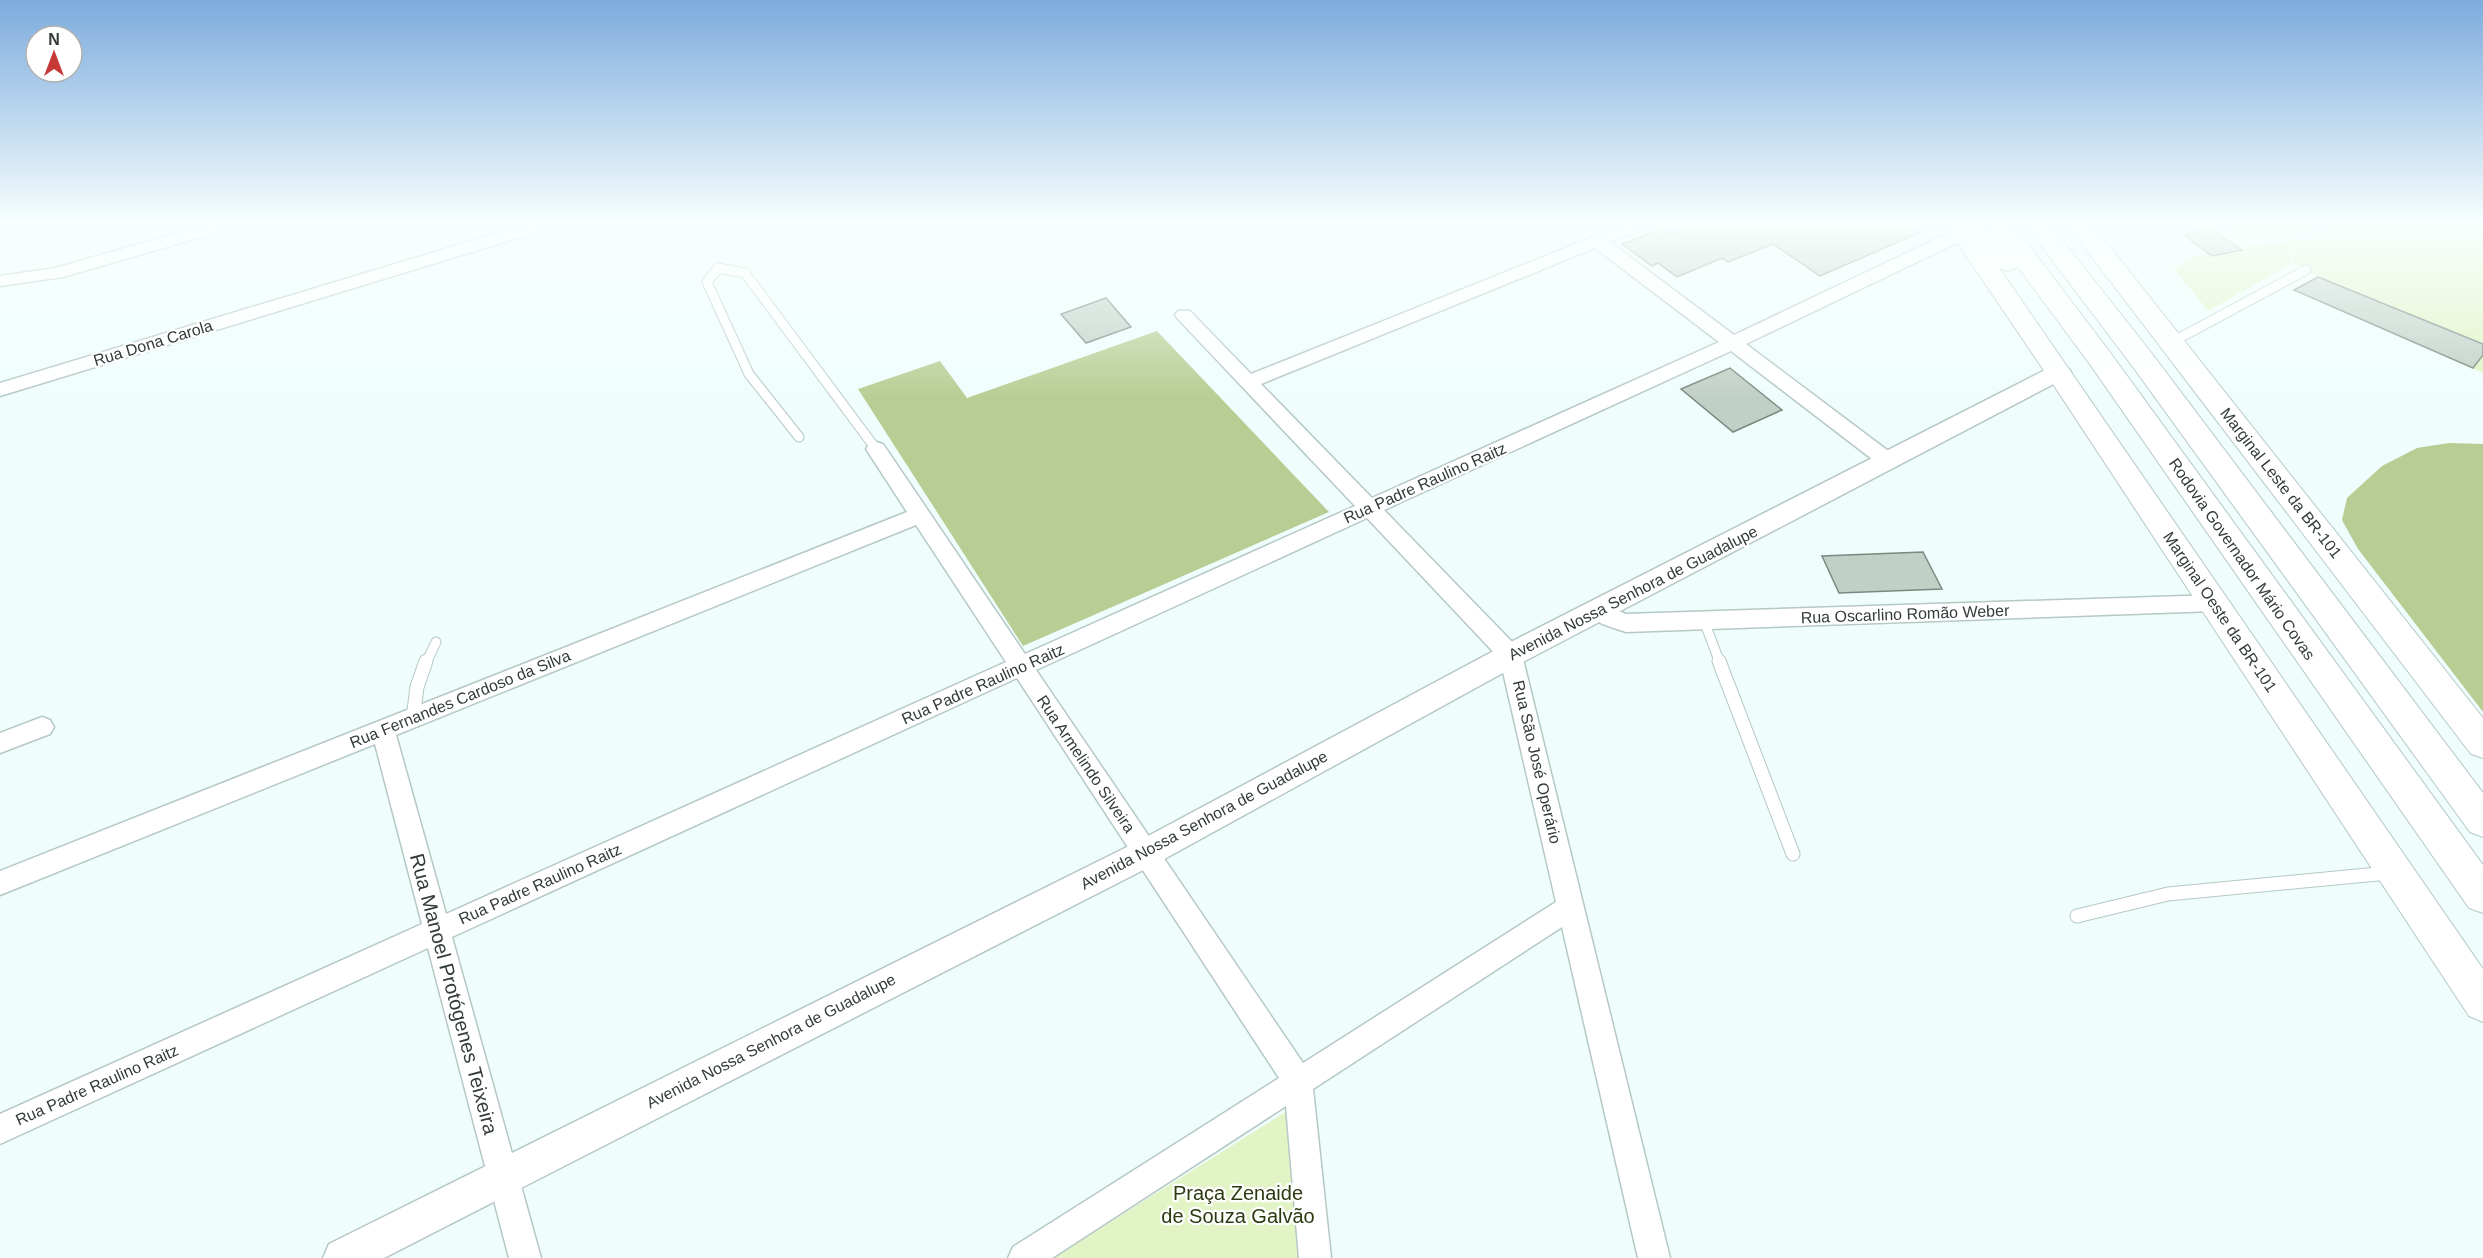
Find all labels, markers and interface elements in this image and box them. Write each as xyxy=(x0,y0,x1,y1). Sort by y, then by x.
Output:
north arrow xyxy=(24,24,84,84)
text: N xyxy=(48,31,60,48)
street label: Rua Dona Carola xyxy=(91,317,215,369)
street label: Marginal Leste da BR-101 xyxy=(2217,405,2345,562)
street label: Rua Padre Raulino Raitz xyxy=(1341,439,1509,527)
street label: Rodovia Governador Mário Covas xyxy=(2166,455,2318,663)
street label: Avenida Nossa Senhora de Guadalupe xyxy=(1506,522,1760,664)
street label: Marginal Oeste da BR-101 xyxy=(2160,529,2280,695)
street label: Rua Oscarlino Romão Weber xyxy=(1800,602,2010,626)
street label: Rua Padre Raulino Raitz xyxy=(899,640,1067,728)
street label: Rua Fernandes Cardoso da Silva xyxy=(347,647,573,751)
street label: Rua São José Operário xyxy=(1510,679,1564,845)
street label: Rua Armelindo Silveira xyxy=(1034,692,1138,836)
street label: Avenida Nossa Senhora de Guadalupe xyxy=(1078,747,1330,893)
street label: Rua Padre Raulino Raitz xyxy=(456,840,624,928)
street label: Rua Manoel Protógenes Teixeira xyxy=(406,851,502,1138)
street label: Avenida Nossa Senhora de Guadalupe xyxy=(644,970,898,1112)
street label: Rua Padre Raulino Raitz xyxy=(13,1041,181,1129)
park label: Praça Zenaide de Souza Galvão xyxy=(1161,1182,1315,1227)

